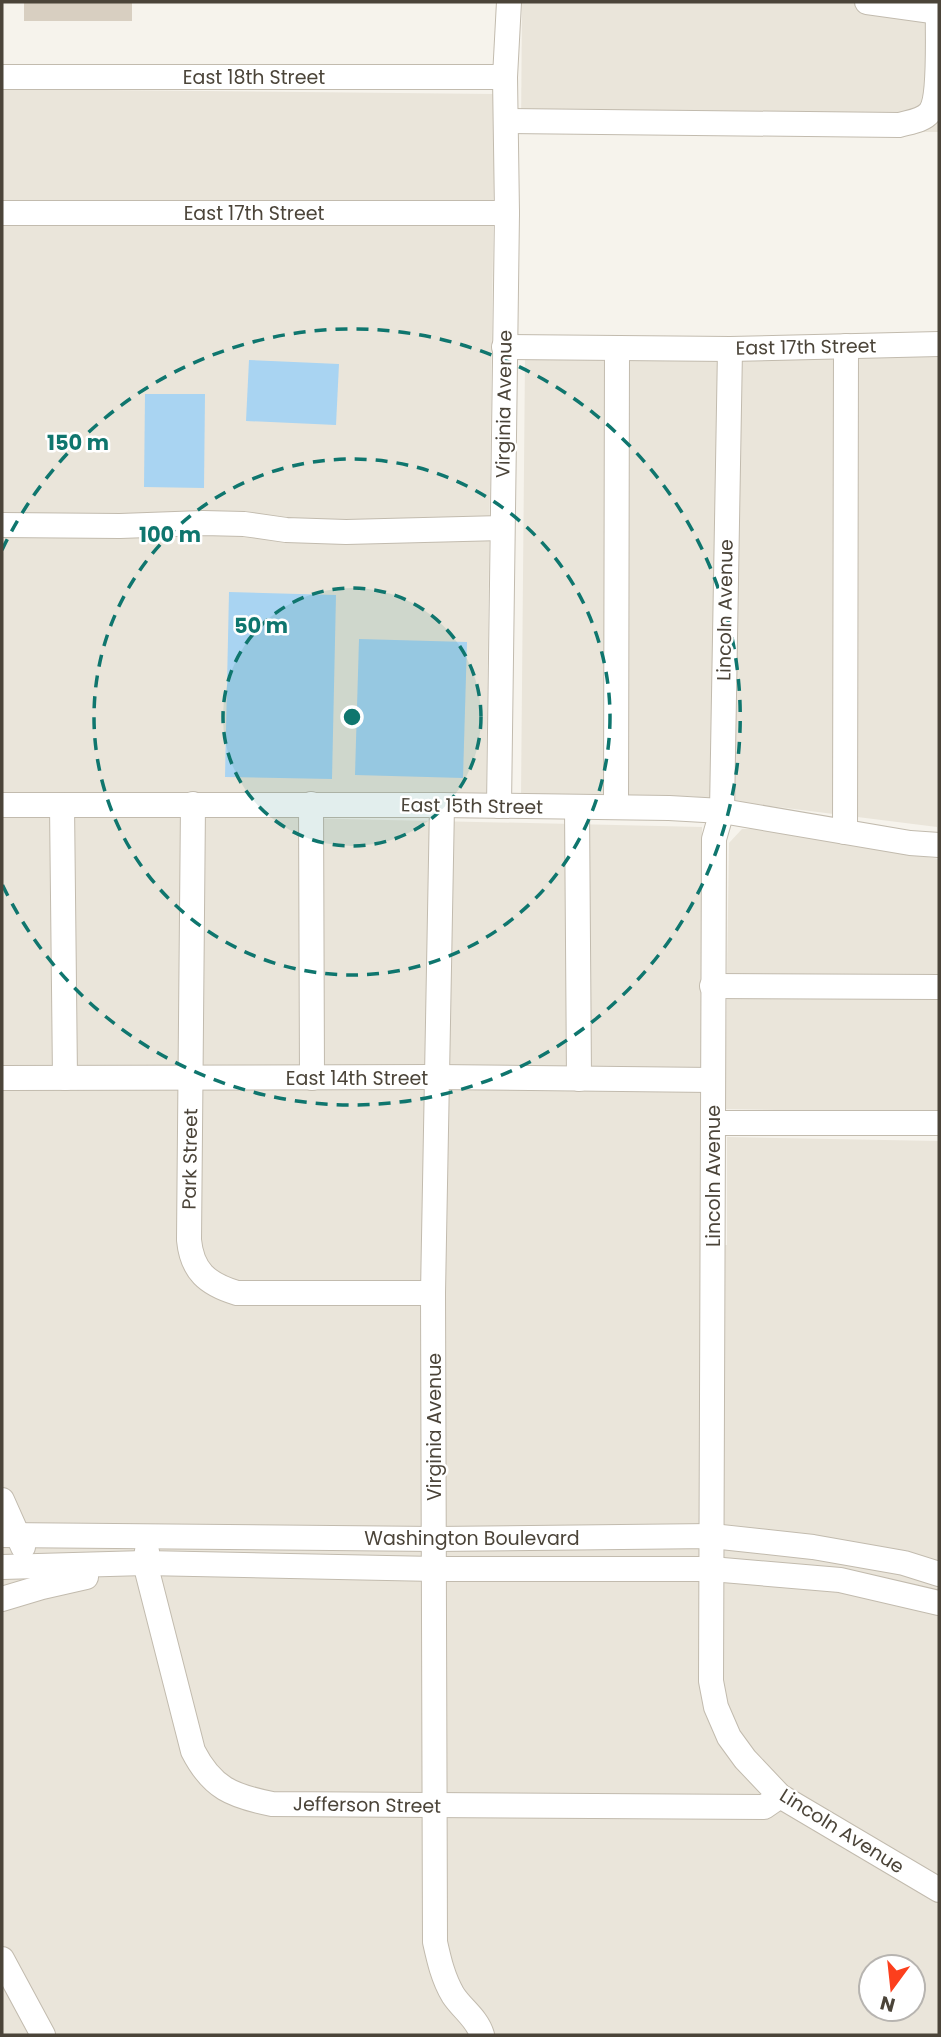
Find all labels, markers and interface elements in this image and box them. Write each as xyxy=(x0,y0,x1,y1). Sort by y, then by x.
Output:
street label: East 18th Street xyxy=(183,64,325,91)
street label: East 17th Street xyxy=(184,200,324,227)
street label: Virginia Avenue xyxy=(489,330,519,478)
street label: East 17th Street xyxy=(735,332,877,362)
text: 150 m xyxy=(47,428,109,457)
text: 100 m xyxy=(139,520,201,549)
street label: Lincoln Avenue xyxy=(710,539,740,681)
text: 50 m xyxy=(234,611,288,640)
centre of rings xyxy=(340,705,364,729)
street label: East 15th Street xyxy=(401,791,543,821)
street label: East 14th Street xyxy=(286,1065,428,1092)
street label: Lincoln Avenue xyxy=(700,1105,727,1247)
street label: Park Street xyxy=(176,1108,204,1210)
street label: Virginia Avenue xyxy=(421,1353,448,1501)
street label: Washington Boulevard xyxy=(364,1525,580,1552)
street label: Lincoln Avenue xyxy=(775,1782,909,1880)
street label: Jefferson Street xyxy=(293,1790,441,1820)
north arrow xyxy=(857,1953,927,2023)
text: N xyxy=(877,1989,898,2019)

